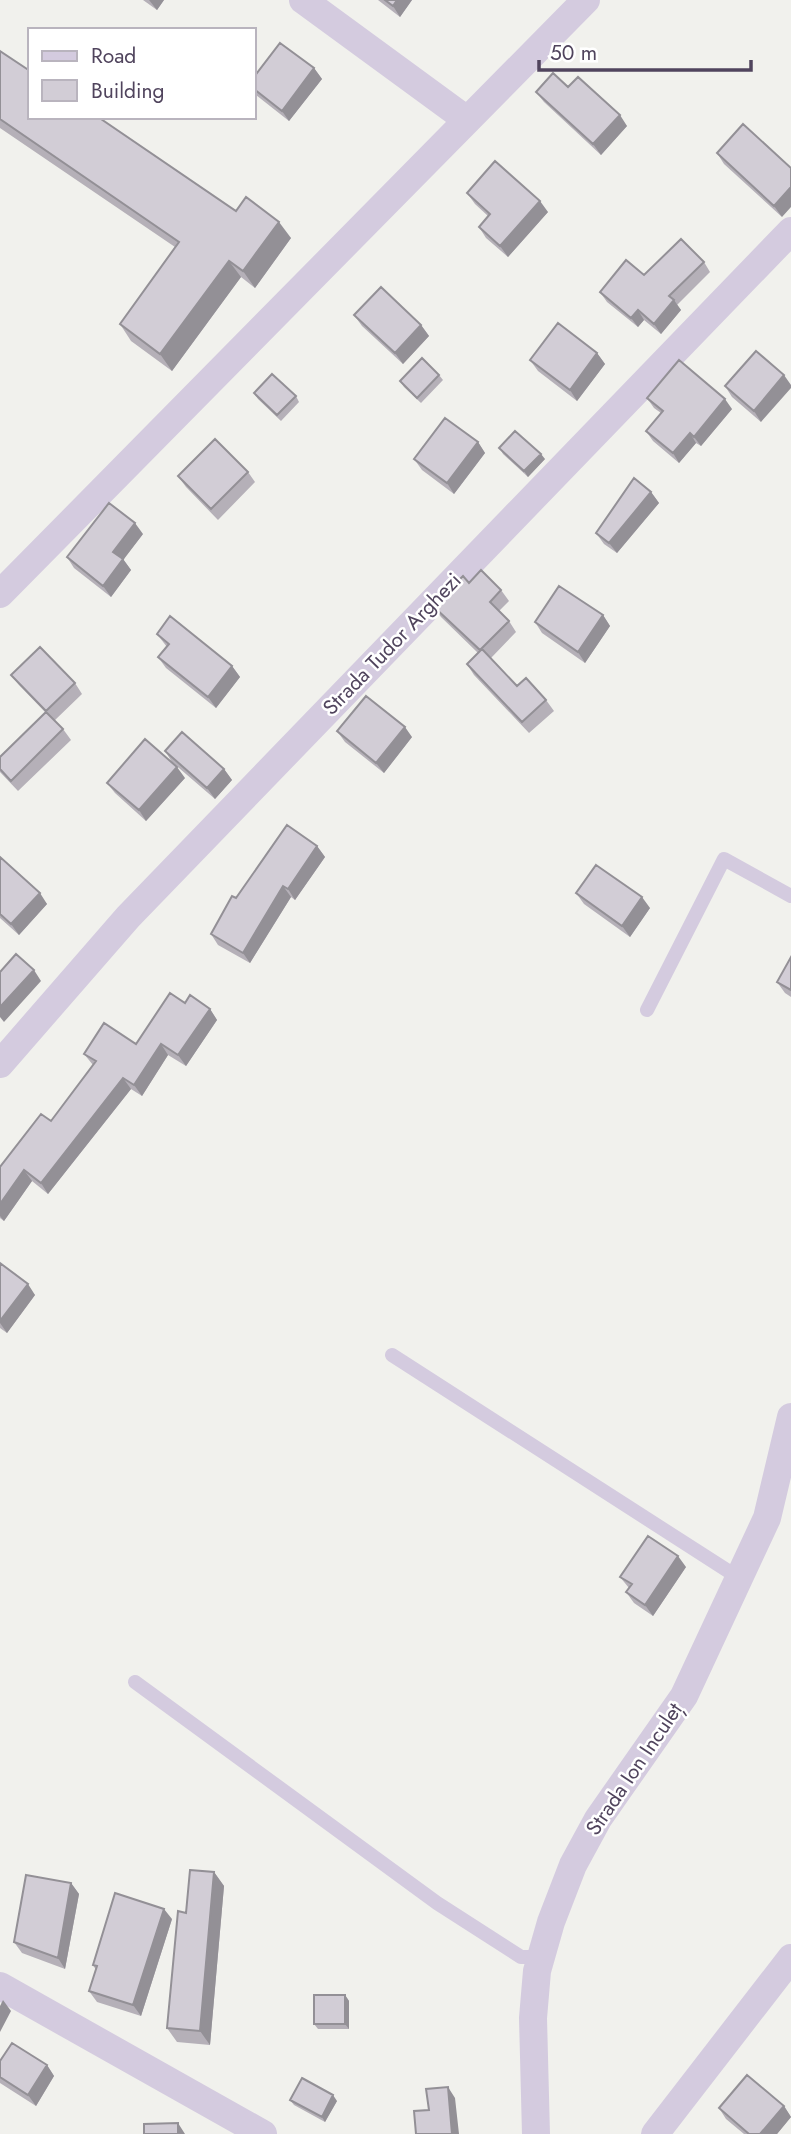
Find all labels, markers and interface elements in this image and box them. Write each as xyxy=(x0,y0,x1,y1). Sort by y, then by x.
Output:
legend xyxy=(28,28,256,119)
scale bar xyxy=(539,28,751,72)
text: 50 m xyxy=(550,38,597,68)
text: Road xyxy=(91,41,136,71)
text: Building xyxy=(91,76,164,106)
street label: Strada Tudor Arghezi xyxy=(316,566,468,722)
street label: Strada Ion Inculeț xyxy=(578,1697,690,1841)

